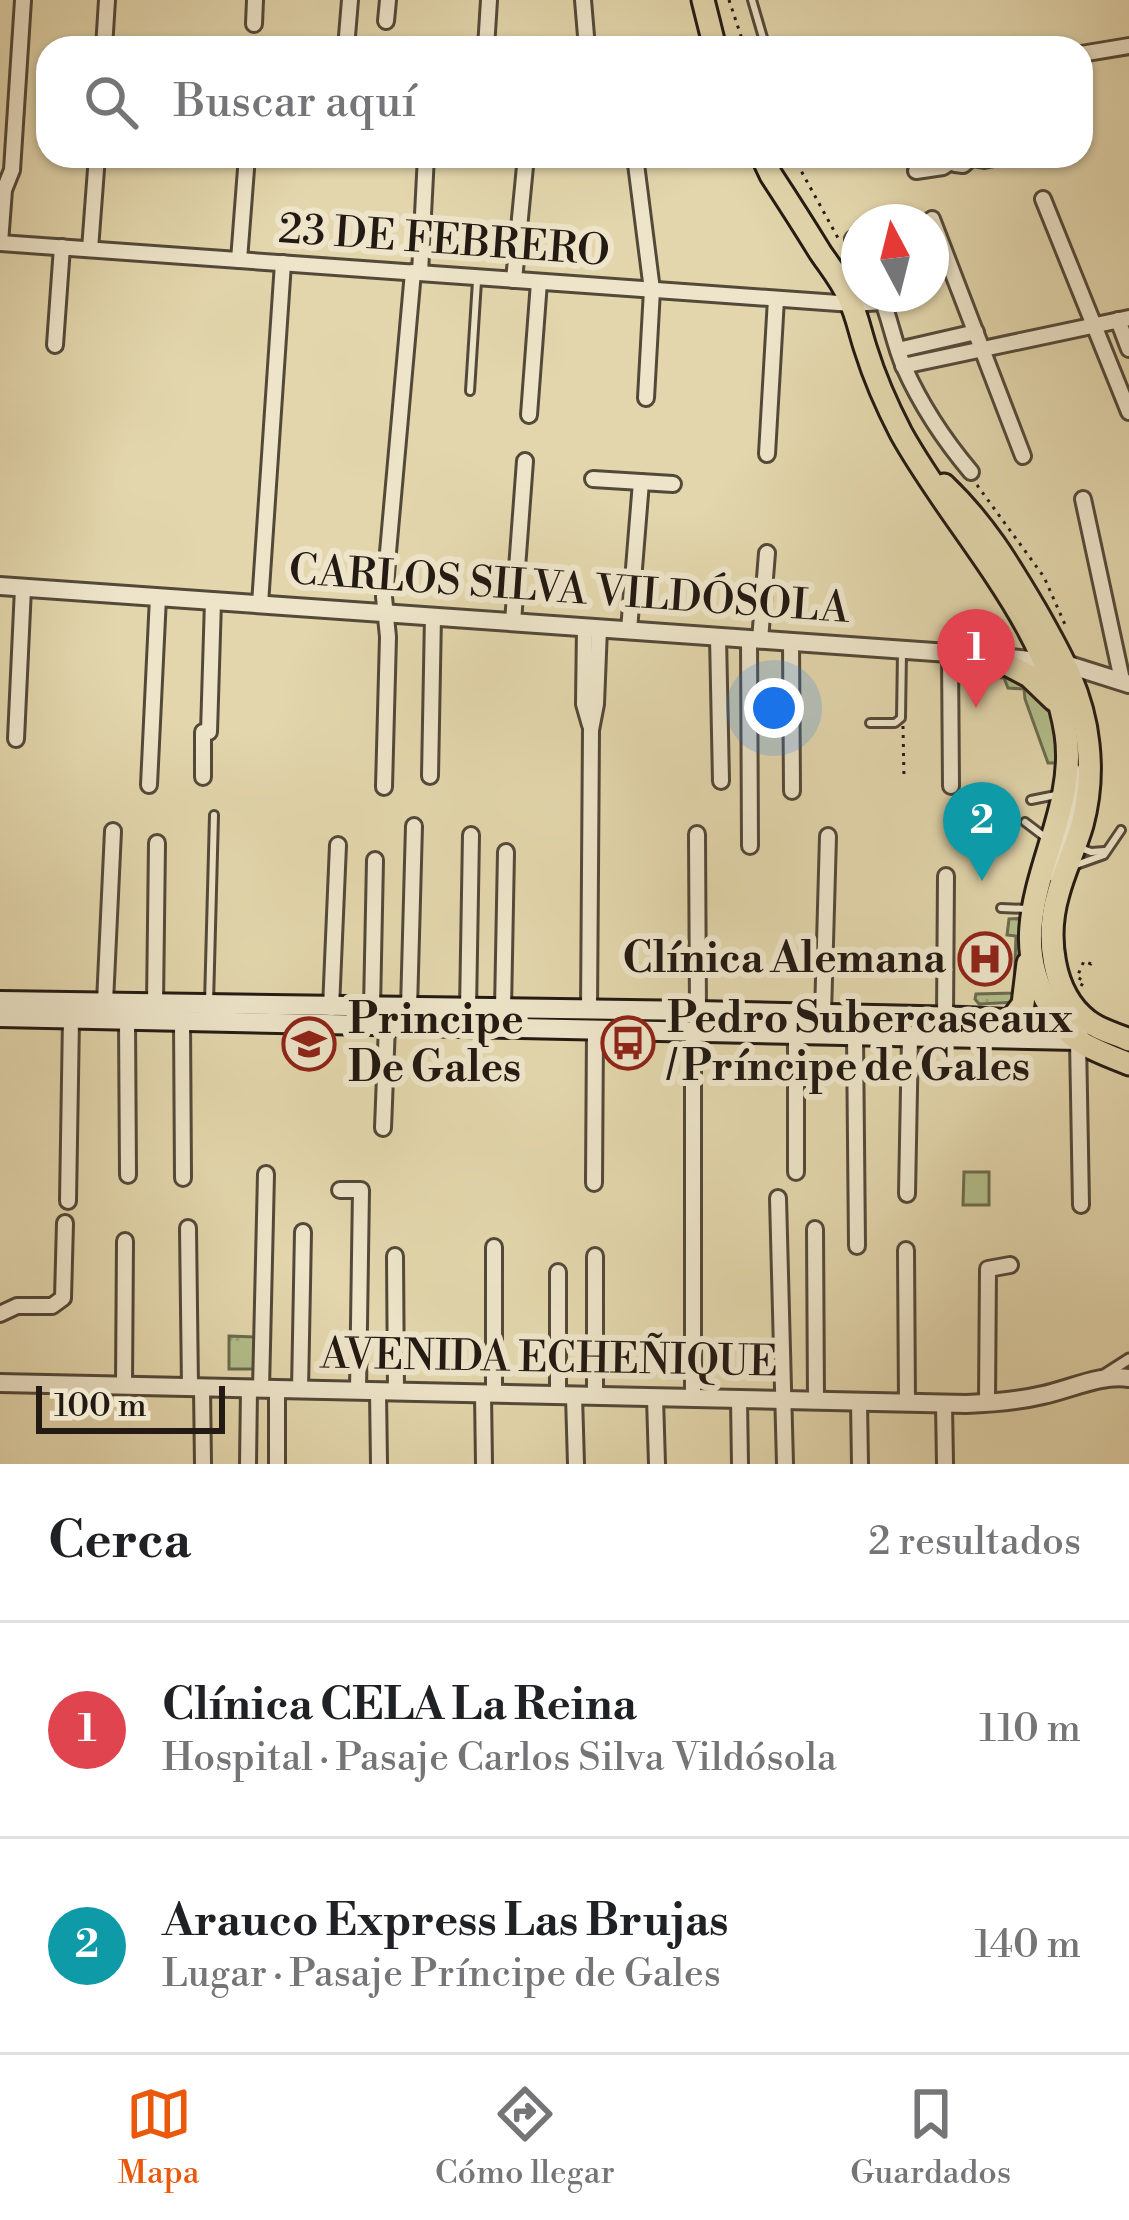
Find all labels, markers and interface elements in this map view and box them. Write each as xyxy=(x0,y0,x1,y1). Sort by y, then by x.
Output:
search box xyxy=(36,36,1093,168)
icon: search xyxy=(78,69,144,135)
text: Buscar aquí xyxy=(174,74,416,131)
street label: 23 DE FEBRERO xyxy=(277,203,611,279)
north arrow xyxy=(841,204,949,312)
street label: CARLOS SILVA VILDÓSOLA xyxy=(287,541,852,636)
pin: 1 xyxy=(937,609,1015,708)
your location xyxy=(744,678,804,738)
pin: 2 xyxy=(943,782,1021,881)
hospital icon: Clínica Alemana xyxy=(957,931,1013,987)
place label: Clínica Alemana xyxy=(623,933,946,986)
place label: Pedro Subercaseaux / Príncipe de Gales xyxy=(666,993,1073,1094)
place label: Principe De Gales xyxy=(348,994,524,1095)
bus stop icon: Pedro Subercaseaux / Príncipe de Gales xyxy=(600,1015,656,1071)
school or university icon: Principe De Gales xyxy=(281,1016,337,1072)
street label: AVENIDA ECHEÑIQUE xyxy=(319,1325,778,1389)
scale bar xyxy=(36,1380,225,1433)
text: 100 m xyxy=(54,1386,147,1427)
text: Cerca xyxy=(48,1510,191,1574)
text: 2 resultados xyxy=(868,1518,1081,1567)
text: Clínica CELA La Reina xyxy=(162,1677,637,1734)
text: 1 xyxy=(78,1705,96,1754)
text: 110 m xyxy=(979,1705,1081,1754)
text: Hospital · Pasaje Carlos Silva Vildósola xyxy=(162,1734,837,1783)
text: Arauco Express Las Brujas xyxy=(162,1893,729,1950)
text: 2 xyxy=(75,1921,99,1970)
text: 140 m xyxy=(974,1921,1081,1970)
text: Lugar · Pasaje Príncipe de Gales xyxy=(162,1950,721,1999)
tab: Mapa xyxy=(118,2081,199,2194)
tab: Cómo llegar xyxy=(435,2081,615,2194)
tab: Guardados xyxy=(850,2081,1011,2194)

